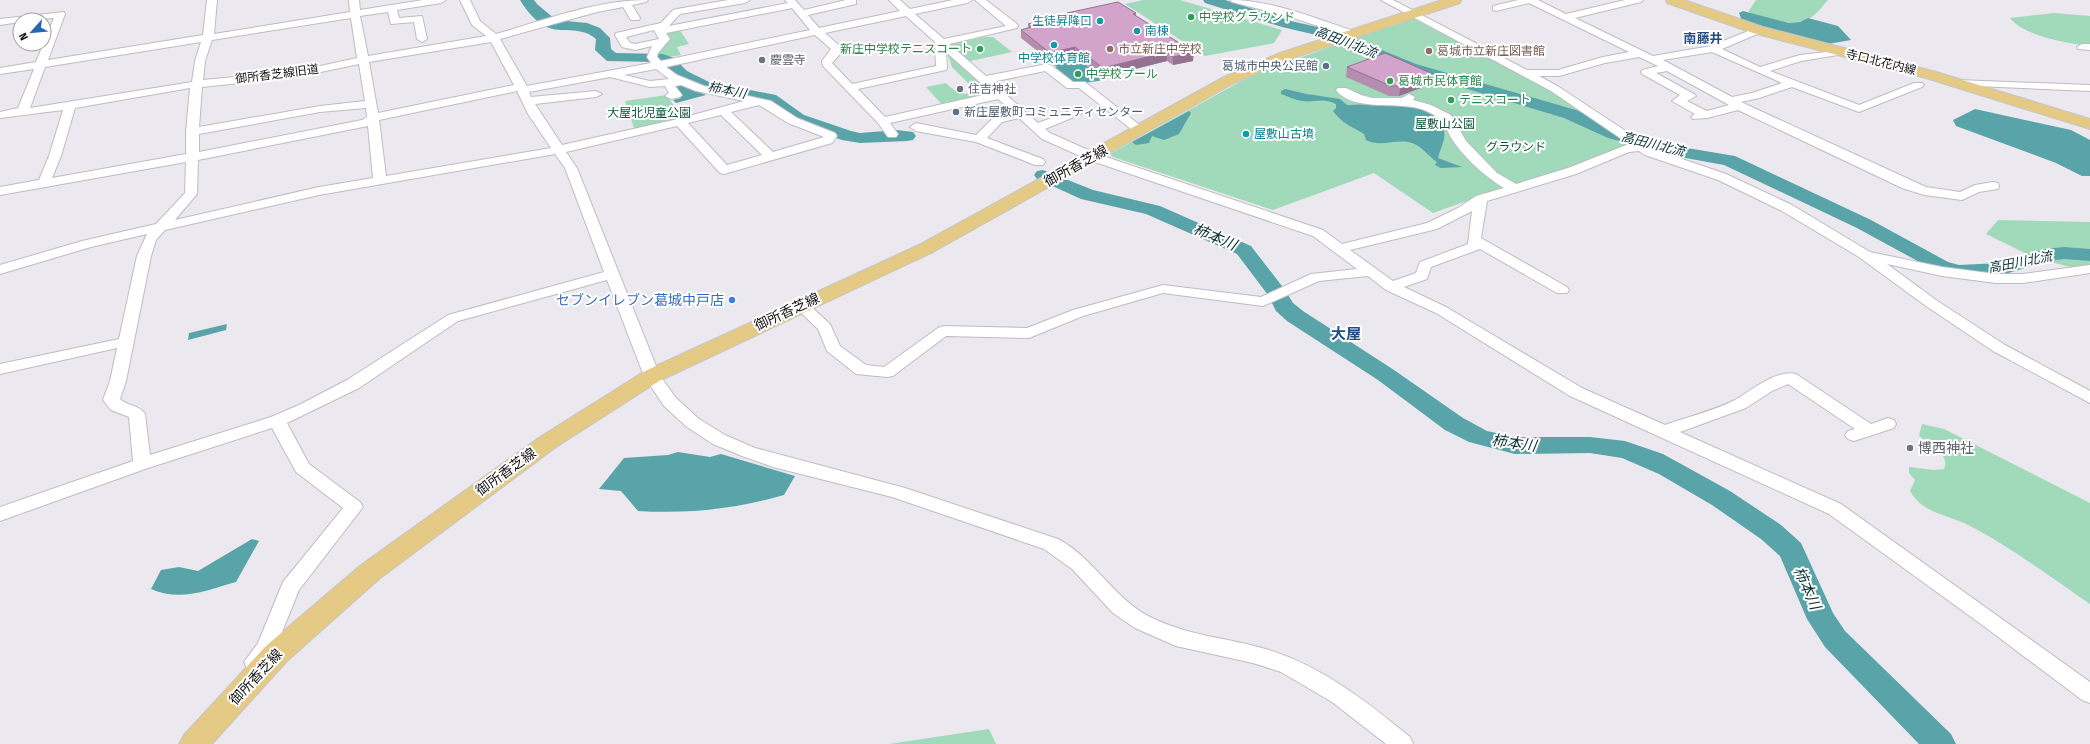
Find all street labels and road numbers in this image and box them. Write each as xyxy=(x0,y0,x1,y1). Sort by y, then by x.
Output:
street label: 寺口北花内線 xyxy=(1844,46,1918,78)
street label: 御所香芝線旧道 xyxy=(234,62,320,86)
street label: 御所香芝線 xyxy=(1041,142,1111,190)
street label: 御所香芝線 xyxy=(752,290,822,334)
street label: 御所香芝線 xyxy=(473,445,539,499)
street label: 御所香芝線 xyxy=(226,646,286,708)

